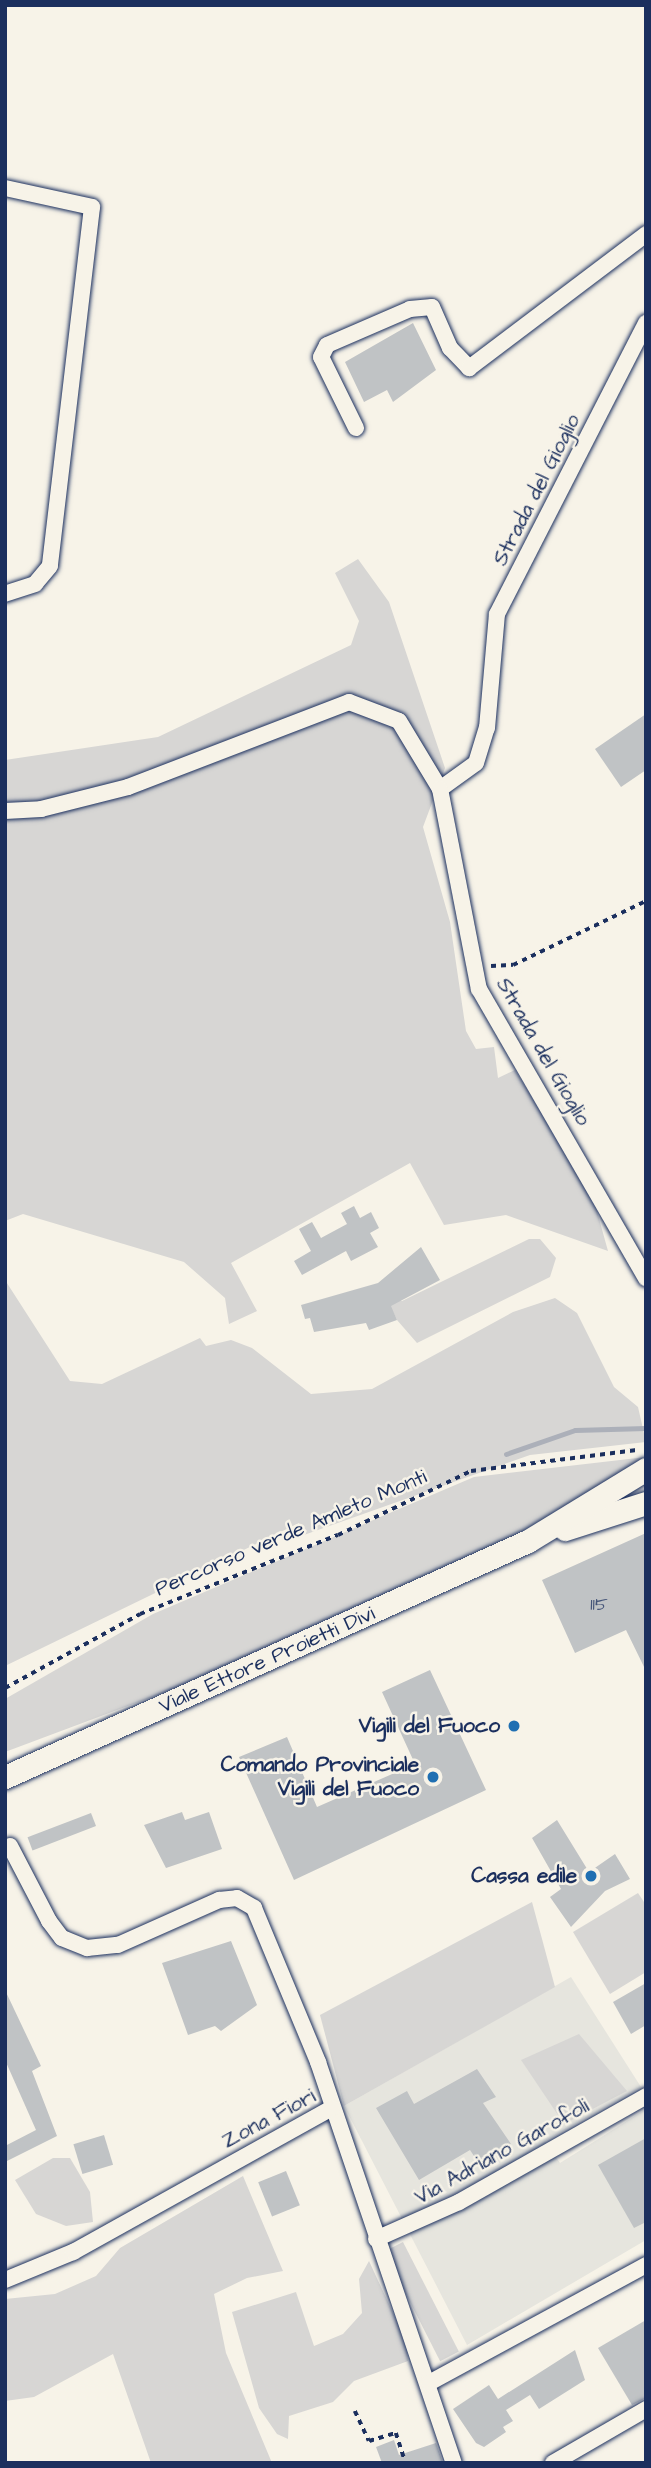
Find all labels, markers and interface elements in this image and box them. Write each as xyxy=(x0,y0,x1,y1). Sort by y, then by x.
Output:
street label: Strada del Gioglio xyxy=(488,410,586,570)
street label: Strada del Gioglio xyxy=(490,974,596,1130)
street label: Percorso verde Amleto Monti xyxy=(151,1464,431,1602)
house number: 115 xyxy=(590,1594,608,1616)
street label: Viale Ettore Proietti Divi xyxy=(155,1601,379,1719)
place label: Vigili del Fuoco xyxy=(359,1713,500,1739)
marker: Vigili del Fuoco xyxy=(506,1718,522,1734)
place label: Comando Provinciale Vigili del Fuoco xyxy=(221,1752,419,1802)
marker: Comando Provinciale Vigili del Fuoco xyxy=(425,1769,441,1785)
place label: Cassa edile xyxy=(471,1863,577,1889)
marker: Cassa edile xyxy=(583,1868,599,1884)
street label: Zona Fiori xyxy=(218,2084,320,2154)
street label: Via Adriano Garofoli xyxy=(411,2094,593,2210)

